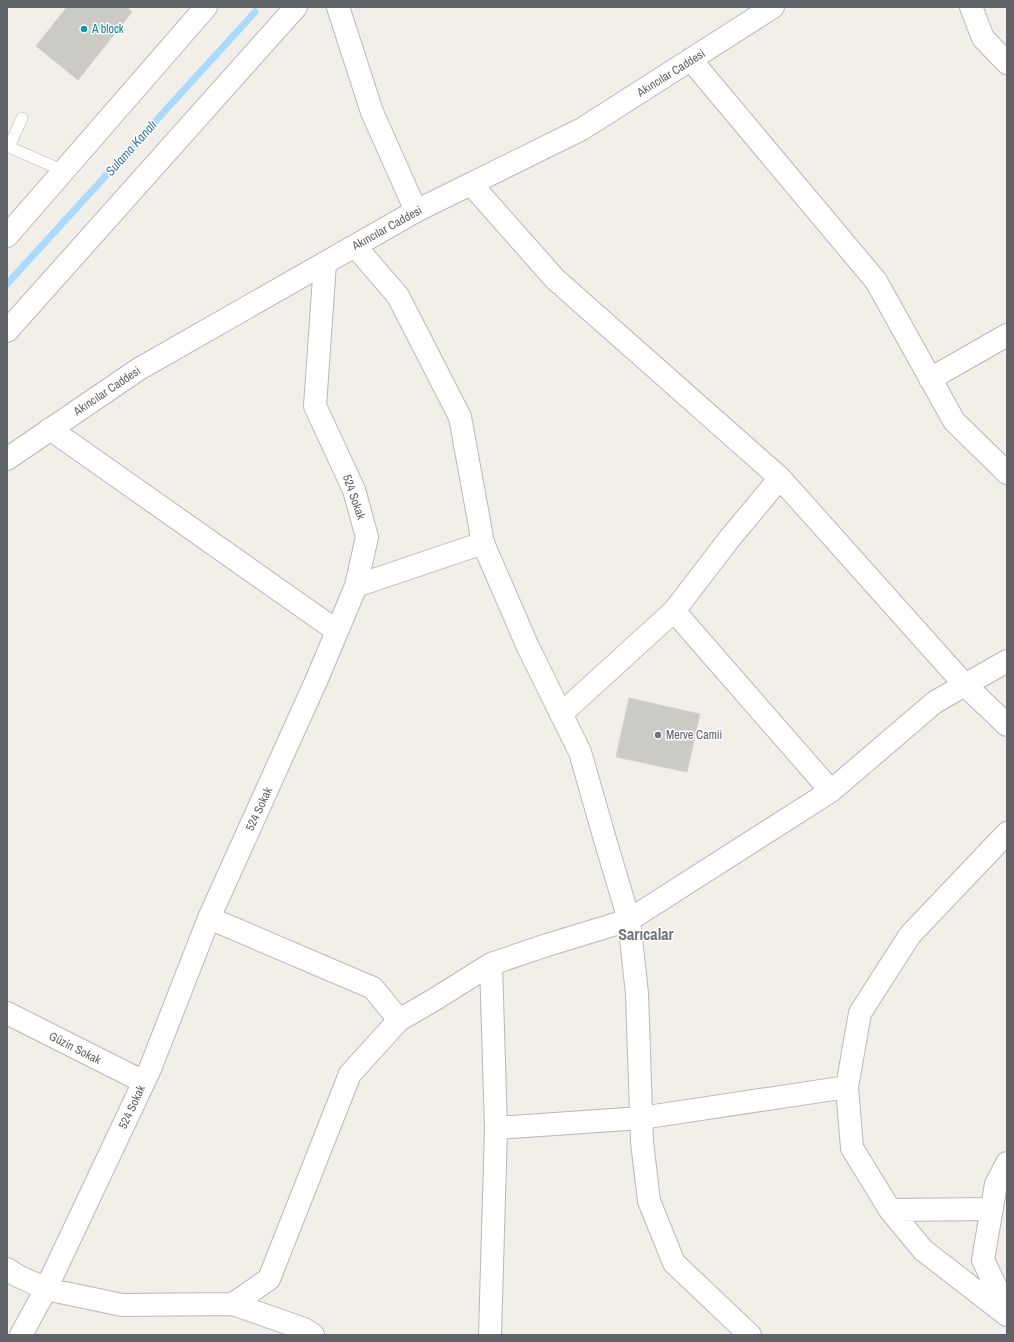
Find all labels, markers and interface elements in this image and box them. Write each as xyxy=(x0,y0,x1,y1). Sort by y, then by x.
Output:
place label: A block xyxy=(91,21,124,37)
marker: A block xyxy=(79,24,89,34)
street label: Akıncılar Caddesi xyxy=(633,46,708,101)
water label: Sulama Kanalı xyxy=(101,117,161,179)
street label: Akıncılar Caddesi xyxy=(348,202,425,254)
street label: Akıncılar Caddesi xyxy=(70,363,144,420)
street label: 524 Sokak xyxy=(339,472,369,522)
place label: Merve Camii xyxy=(666,727,722,743)
marker: Merve Camii xyxy=(653,730,663,740)
street label: 524 Sokak xyxy=(242,784,276,833)
district label: Sarıcalar xyxy=(618,923,675,945)
street label: Güzin Sokak xyxy=(46,1028,104,1068)
street label: 524 Sokak xyxy=(115,1082,149,1131)

